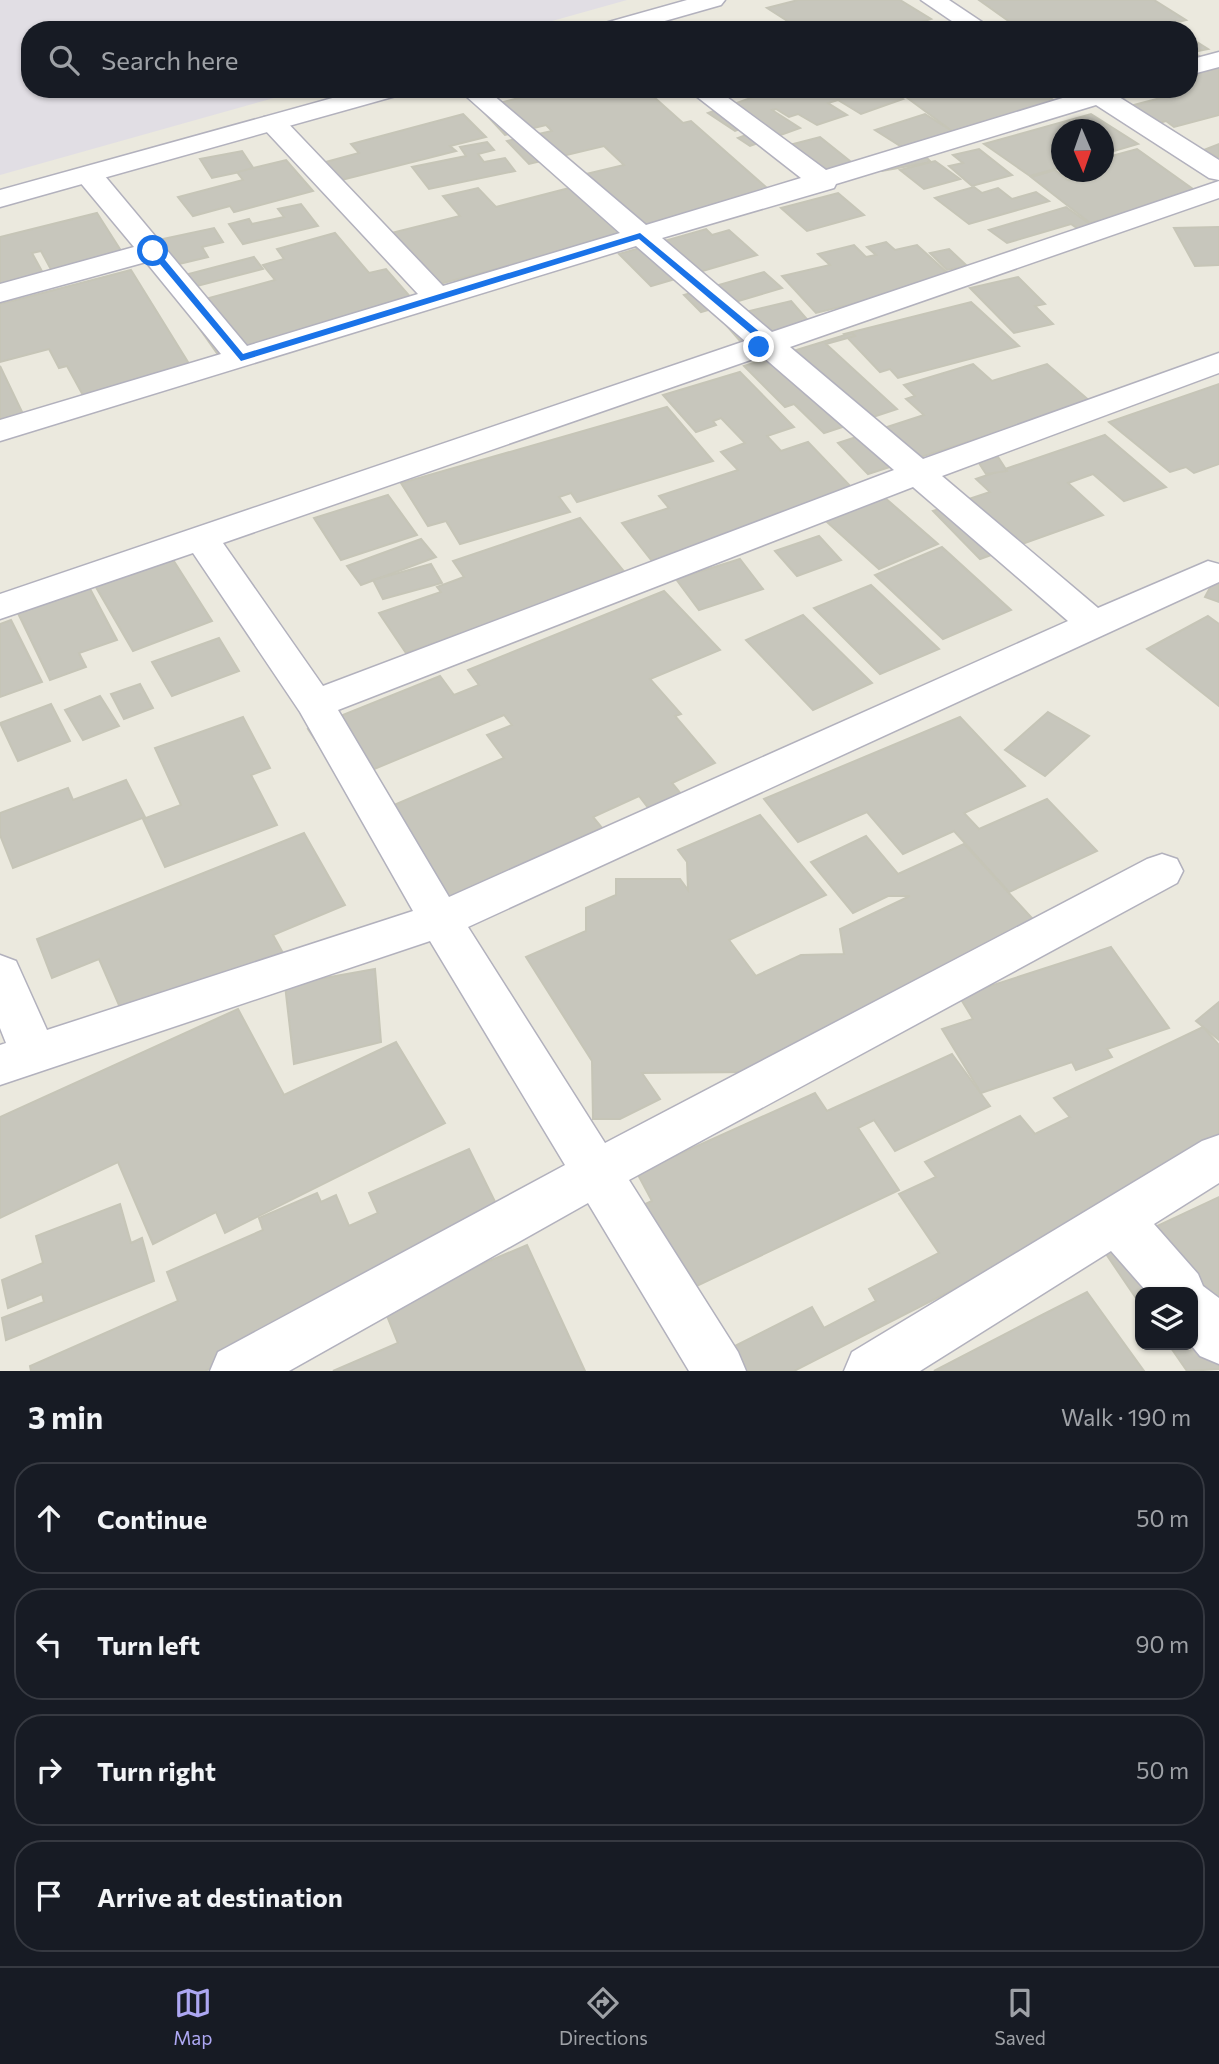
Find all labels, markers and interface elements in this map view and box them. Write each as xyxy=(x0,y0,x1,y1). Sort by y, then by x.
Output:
search box xyxy=(21,21,1198,98)
icon: search xyxy=(45,41,83,79)
text: Search here xyxy=(101,44,239,75)
north arrow xyxy=(1051,119,1114,182)
route start xyxy=(137,235,168,266)
route end xyxy=(743,331,774,362)
map controls xyxy=(1135,1287,1198,1350)
button: layers xyxy=(1135,1287,1198,1350)
text: 3 min xyxy=(28,1398,103,1435)
text: Walk · 190 m xyxy=(1061,1403,1191,1431)
icon: ahead xyxy=(30,1499,68,1537)
text: Continue xyxy=(97,1503,207,1534)
text: 50 m xyxy=(1136,1504,1189,1532)
icon: left xyxy=(30,1625,68,1663)
text: Turn left xyxy=(97,1629,200,1660)
text: 90 m xyxy=(1136,1630,1189,1658)
icon: right xyxy=(30,1751,68,1789)
text: Turn right xyxy=(97,1755,216,1786)
text: 50 m xyxy=(1136,1756,1189,1784)
icon: arrive xyxy=(30,1877,68,1915)
text: Arrive at destination xyxy=(97,1881,343,1912)
tab: Map xyxy=(173,1984,212,2049)
tab: Directions xyxy=(559,1984,648,2049)
tab: Saved xyxy=(994,1984,1046,2049)

